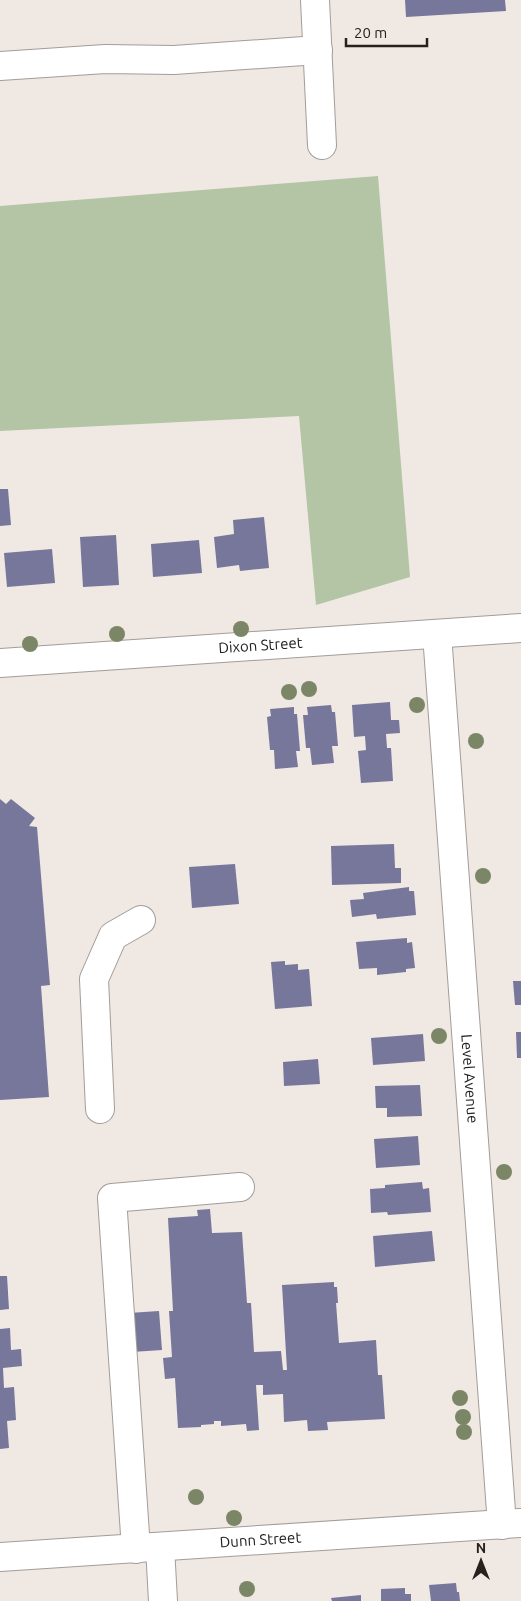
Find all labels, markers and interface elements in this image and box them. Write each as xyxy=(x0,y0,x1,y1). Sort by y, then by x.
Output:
scale bar xyxy=(346,15,427,47)
text: 20 m xyxy=(354,24,387,41)
street label: Dixon Street xyxy=(218,634,303,656)
street label: Level Avenue xyxy=(458,1034,482,1124)
street label: Dunn Street xyxy=(219,1528,302,1551)
north arrow xyxy=(456,1536,506,1586)
text: N xyxy=(476,1540,486,1556)

